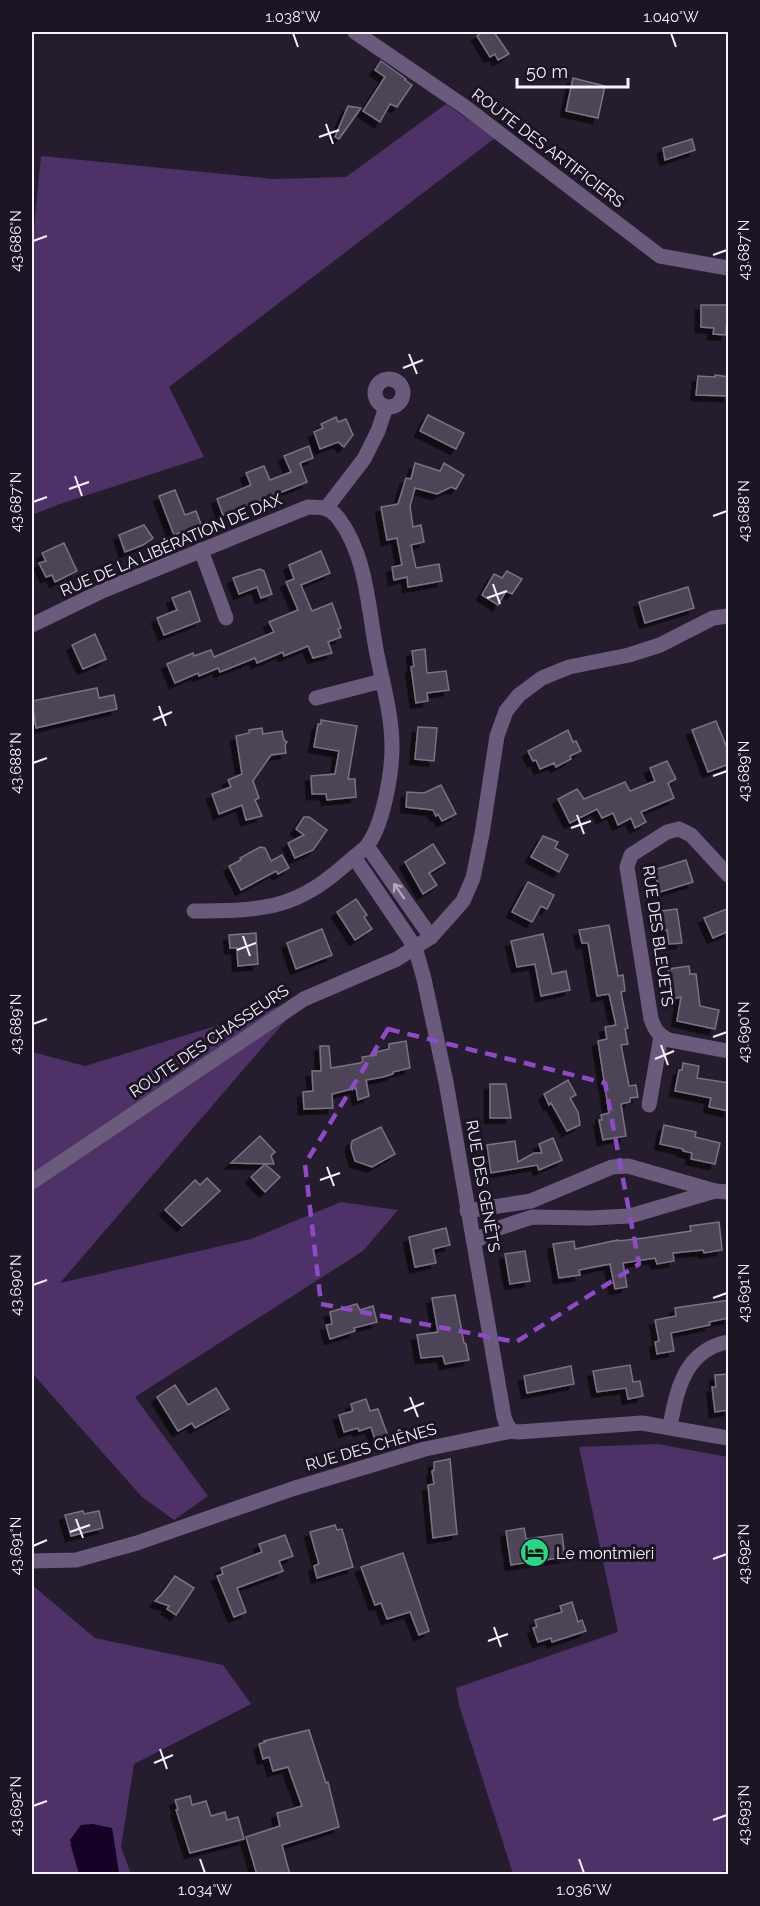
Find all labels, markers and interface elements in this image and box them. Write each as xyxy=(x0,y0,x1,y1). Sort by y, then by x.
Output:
text: 1.038°W xyxy=(265,8,321,26)
text: 1.040°W xyxy=(643,8,699,26)
scale bar xyxy=(517,51,628,89)
text: 50 m xyxy=(526,61,568,82)
street label: ROUTE DES ARTIFICIERS xyxy=(468,85,628,212)
text: 43.686°N xyxy=(7,210,25,272)
text: 43.687°N xyxy=(735,220,753,280)
text: 43.687°N xyxy=(7,472,25,532)
text: 43.688°N xyxy=(735,480,753,542)
street label: RUE DE LA LIBÉRATION DE DAX xyxy=(57,488,285,600)
text: 43.688°N xyxy=(7,732,25,794)
text: 43.689°N xyxy=(735,741,753,801)
street label: RUE DES BLEUETS xyxy=(639,864,677,1008)
one-way arrow xyxy=(392,884,405,900)
street label: ROUTE DES CHASSEURS xyxy=(126,980,292,1101)
text: 43.689°N xyxy=(7,994,25,1054)
text: 43.690°N xyxy=(735,1001,753,1063)
street label: RUE DES GENÊTS xyxy=(462,1118,505,1254)
text: 43.690°N xyxy=(7,1254,25,1316)
text: 43.691°N xyxy=(735,1264,753,1322)
street label: RUE DES CHÊNES xyxy=(303,1418,439,1475)
text: 43.691°N xyxy=(7,1517,25,1575)
text: 43.692°N xyxy=(735,1524,753,1584)
hotel icon: Le montmieri xyxy=(519,1537,551,1569)
place label: Le montmieri xyxy=(556,1544,654,1563)
text: 43.692°N xyxy=(7,1776,25,1836)
text: 43.693°N xyxy=(735,1785,753,1845)
text: 1.034°W xyxy=(178,1881,232,1899)
text: 1.036°W xyxy=(556,1881,612,1899)

